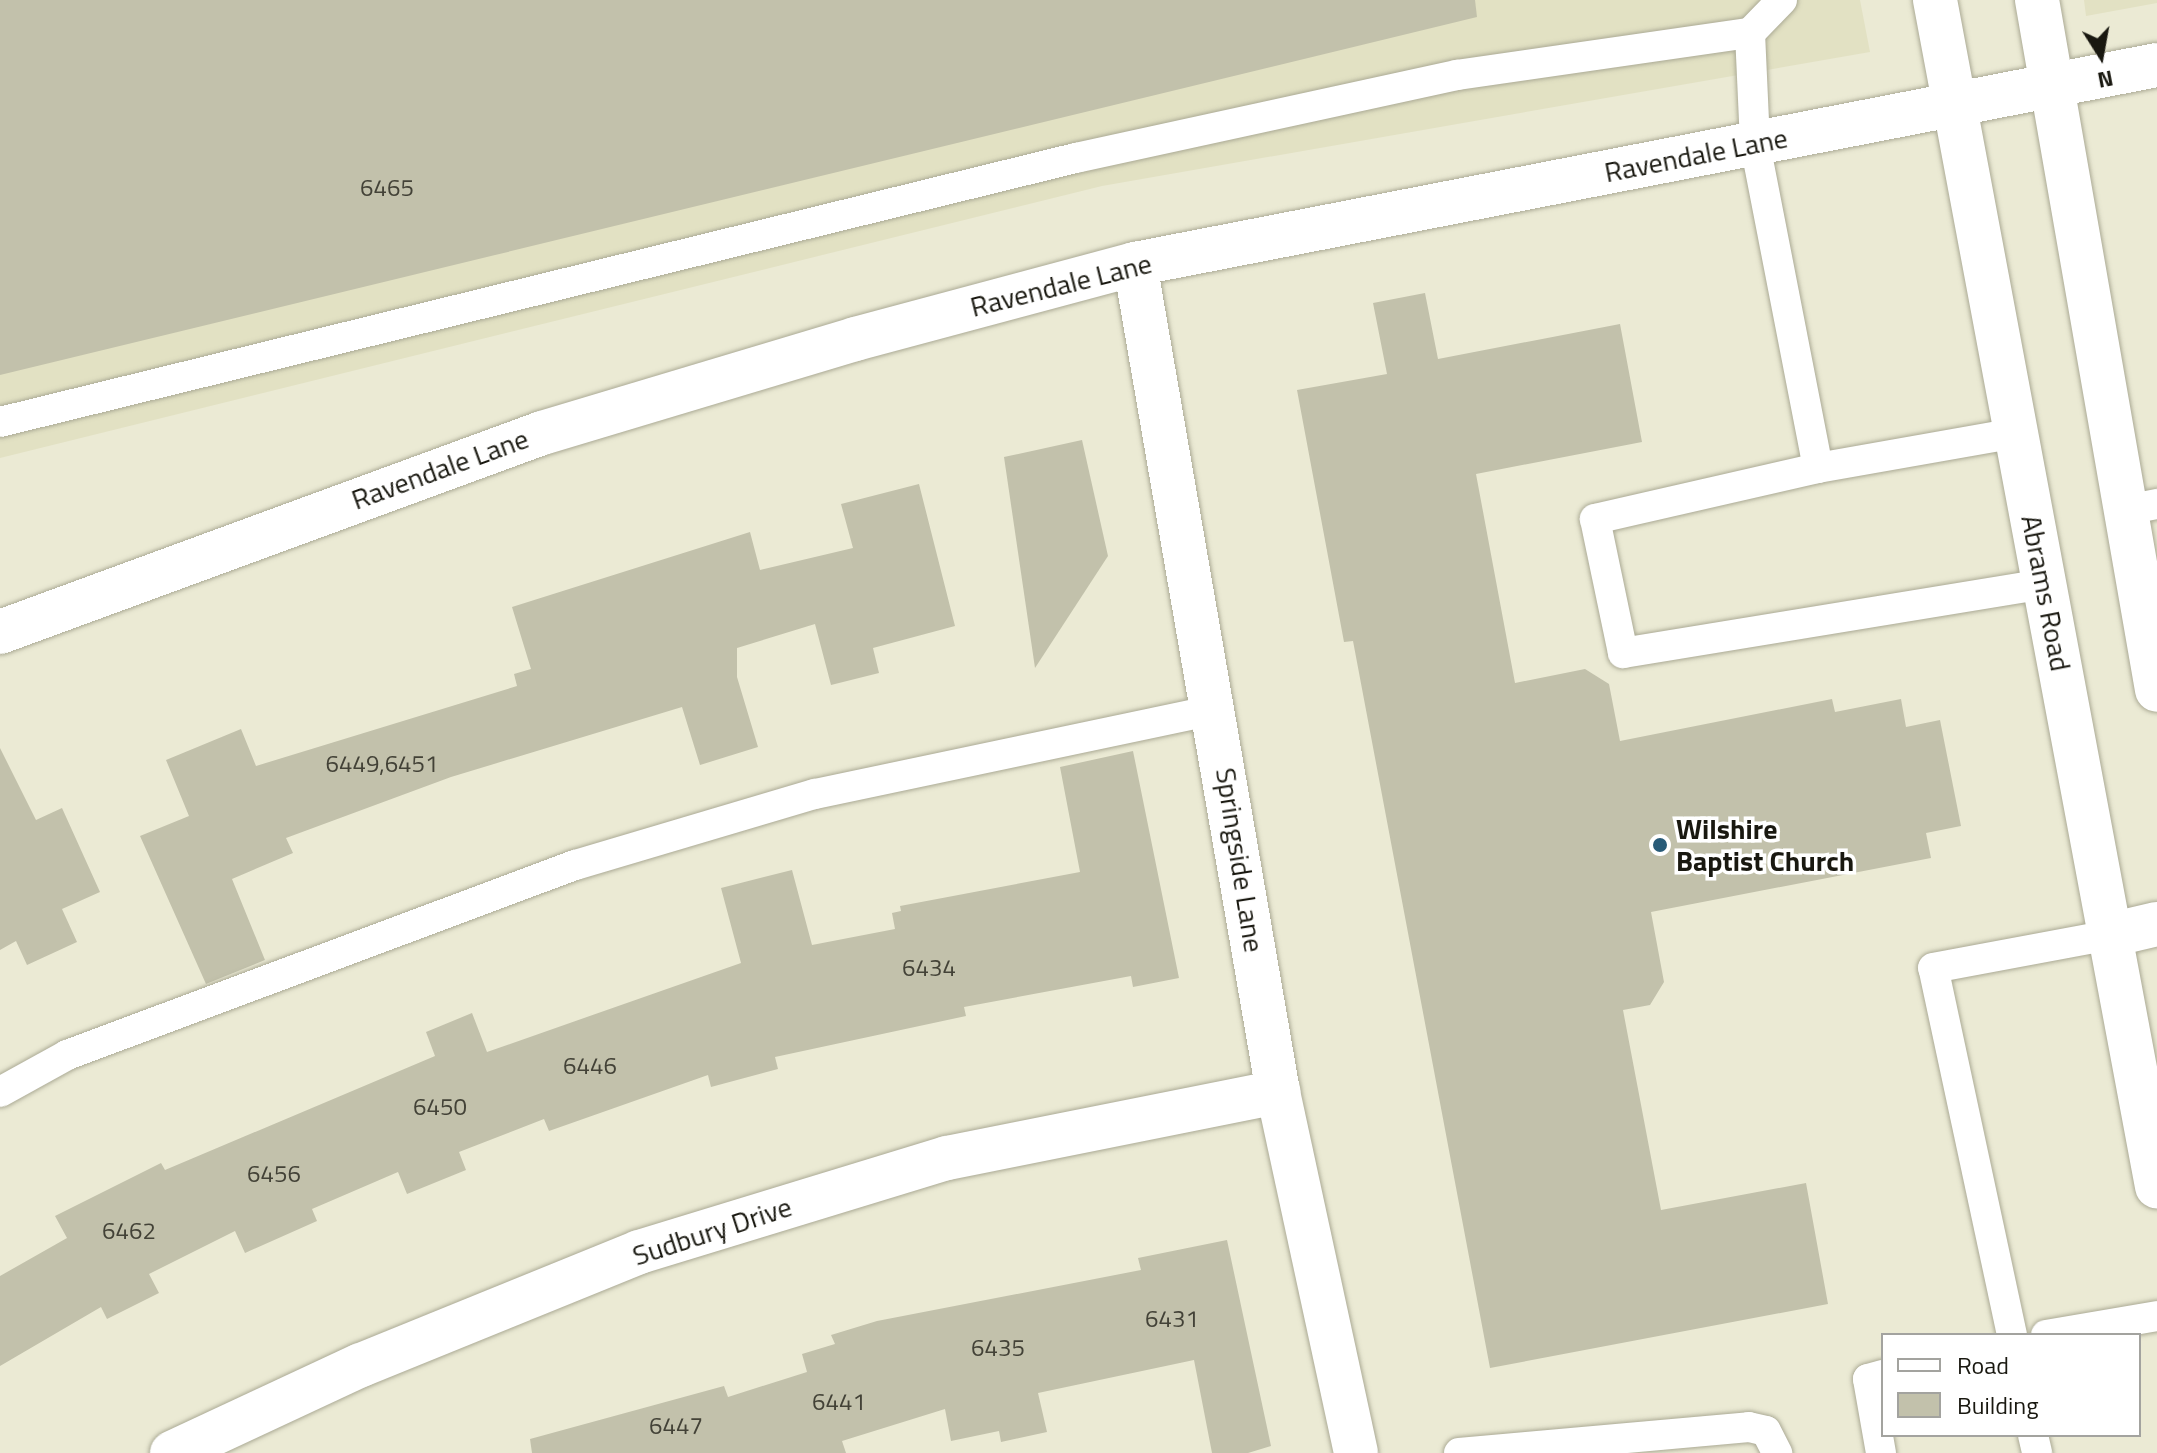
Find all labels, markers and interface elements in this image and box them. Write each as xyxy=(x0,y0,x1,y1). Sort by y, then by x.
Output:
north arrow xyxy=(2061,16,2141,96)
text: N xyxy=(2095,61,2116,98)
street label: Ravendale Lane xyxy=(1602,121,1790,189)
house number: 6465 xyxy=(360,174,414,202)
street label: Ravendale Lane xyxy=(967,246,1155,324)
street label: Ravendale Lane xyxy=(347,421,533,517)
street label: Abrams Road xyxy=(2014,512,2078,674)
house number: 6449,6451 xyxy=(326,750,438,778)
street label: Springside Lane xyxy=(1209,765,1271,955)
place label: Wilshire Baptist Church xyxy=(1676,812,1854,878)
marker: Wilshire Baptist Church xyxy=(1651,836,1669,854)
house number: 6434 xyxy=(902,954,956,982)
house number: 6446 xyxy=(563,1052,617,1080)
house number: 6450 xyxy=(413,1093,467,1121)
house number: 6456 xyxy=(247,1160,301,1188)
street label: Sudbury Drive xyxy=(628,1190,796,1272)
house number: 6462 xyxy=(102,1217,156,1245)
house number: 6431 xyxy=(1145,1305,1199,1333)
legend xyxy=(1881,1333,2141,1437)
house number: 6435 xyxy=(971,1334,1025,1362)
text: Road xyxy=(1957,1347,2009,1383)
text: Building xyxy=(1957,1387,2039,1423)
house number: 6441 xyxy=(812,1388,866,1416)
house number: 6447 xyxy=(649,1412,703,1440)

